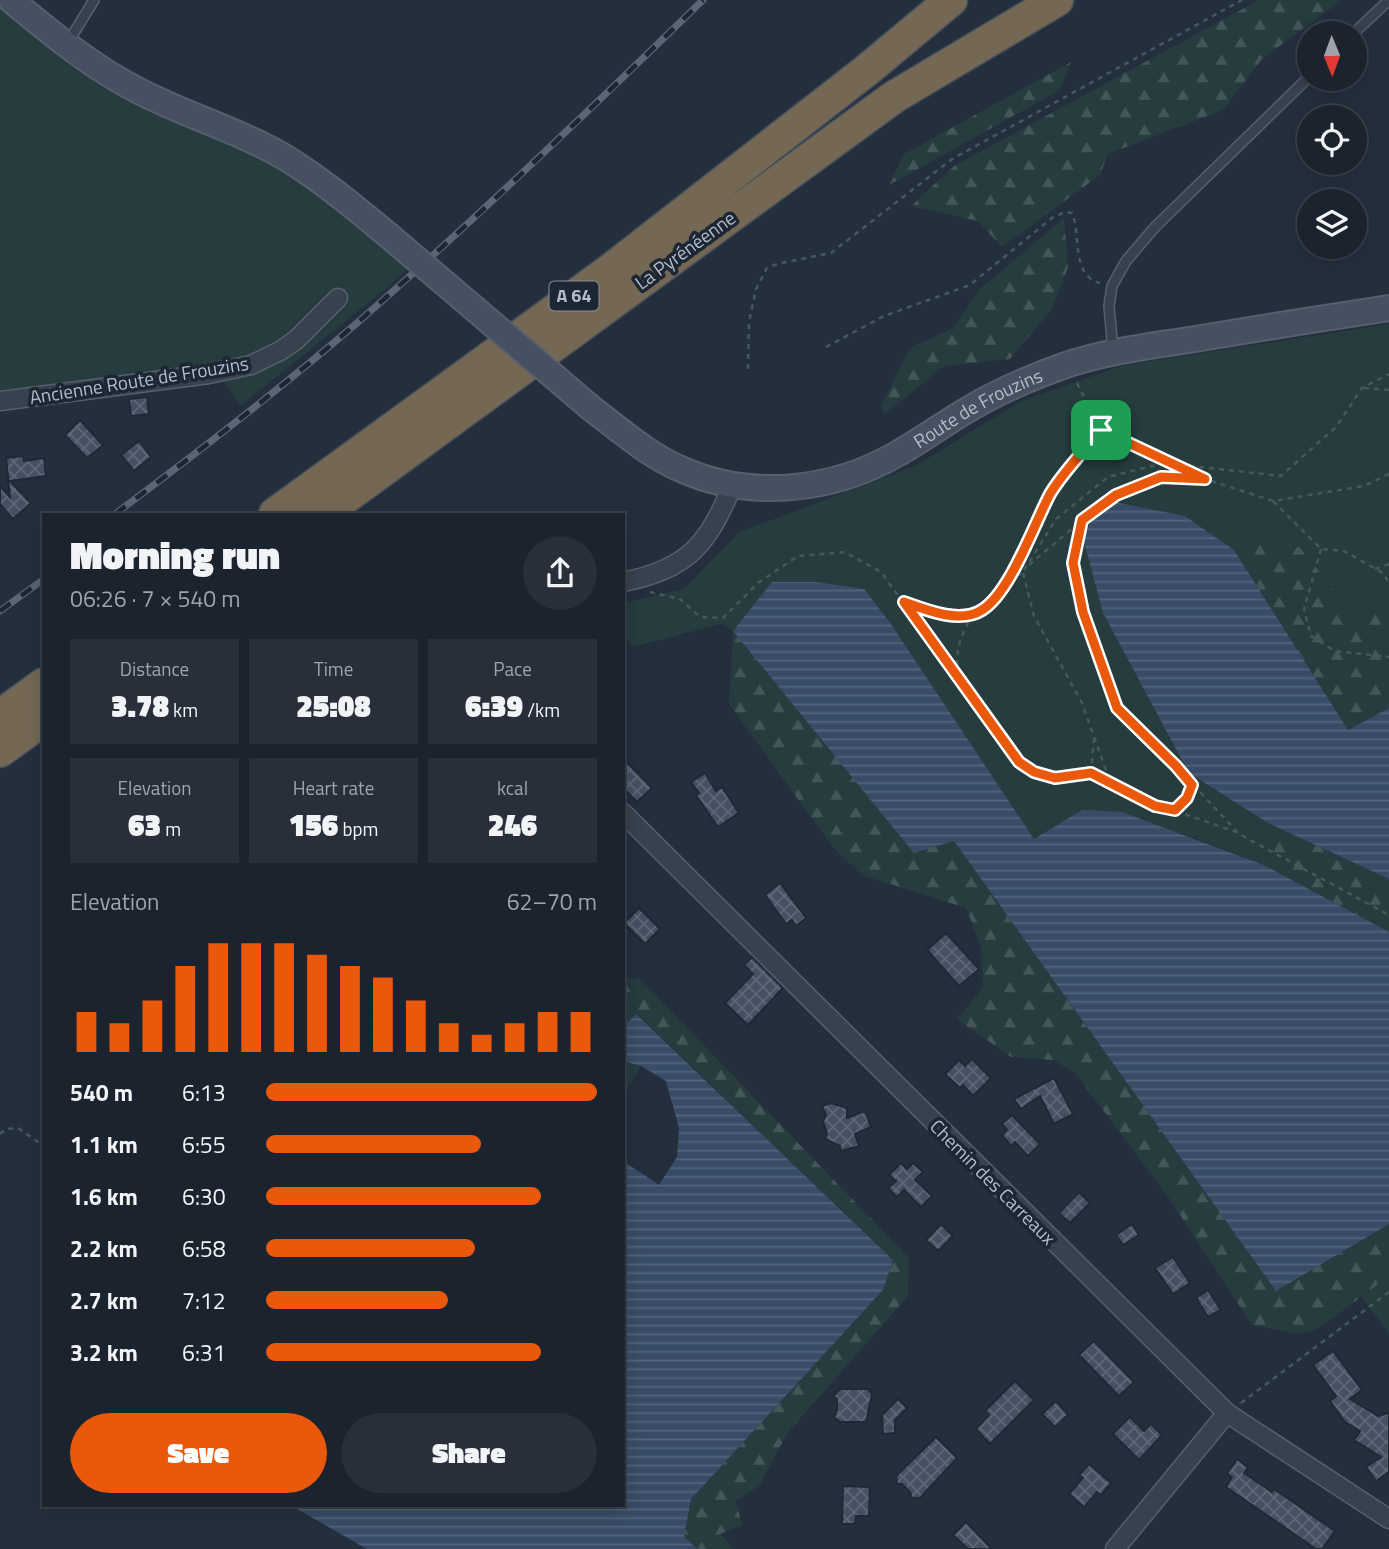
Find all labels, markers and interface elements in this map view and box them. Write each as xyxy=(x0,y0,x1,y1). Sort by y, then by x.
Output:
north arrow xyxy=(1297,21,1367,91)
map controls xyxy=(1297,21,1367,259)
button: locate xyxy=(1297,105,1367,175)
button: layers xyxy=(1297,189,1367,259)
street label: La Pyrénéenne xyxy=(628,203,741,296)
road number: A 64 xyxy=(550,282,598,310)
street label: Ancienne Route de Frouzins xyxy=(27,348,251,411)
street label: Route de Frouzins xyxy=(907,360,1047,455)
pin xyxy=(1071,400,1131,460)
icon: arrive xyxy=(1082,411,1120,449)
text: Morning run xyxy=(70,526,280,584)
button: share xyxy=(523,536,597,610)
text: 06:26 · 7 × 540 m xyxy=(70,581,240,616)
text: Distance xyxy=(120,654,189,683)
text: Time xyxy=(314,654,353,683)
text: Pace xyxy=(493,654,532,683)
text: 3.78 xyxy=(111,683,169,729)
text: 25:08 xyxy=(296,683,371,729)
text: 6:39 xyxy=(465,683,523,729)
text: km xyxy=(169,695,198,724)
text: /km xyxy=(523,695,560,724)
text: Elevation xyxy=(118,773,191,802)
text: Heart rate xyxy=(293,773,374,802)
text: kcal xyxy=(497,773,528,802)
text: 63 xyxy=(128,802,161,848)
text: 156 xyxy=(289,802,338,848)
text: 246 xyxy=(488,802,537,848)
text: m xyxy=(161,814,181,843)
text: bpm xyxy=(338,814,378,843)
text: Elevation xyxy=(70,884,159,919)
text: 62–70 m xyxy=(507,884,597,919)
text: 540 m xyxy=(70,1075,133,1110)
text: 6:13 xyxy=(182,1075,226,1110)
street label: Chemin des Carreaux xyxy=(924,1112,1063,1252)
text: 1.1 km xyxy=(70,1127,138,1162)
text: 6:55 xyxy=(182,1127,226,1162)
text: 1.6 km xyxy=(70,1179,138,1214)
text: 6:30 xyxy=(182,1179,226,1214)
text: 2.2 km xyxy=(70,1231,138,1266)
text: 6:58 xyxy=(182,1231,226,1266)
text: 2.7 km xyxy=(70,1283,138,1318)
text: 7:12 xyxy=(182,1283,226,1318)
text: 3.2 km xyxy=(70,1335,138,1370)
text: 6:31 xyxy=(182,1335,226,1370)
button: Save xyxy=(70,1413,327,1493)
button: Share xyxy=(341,1413,597,1493)

